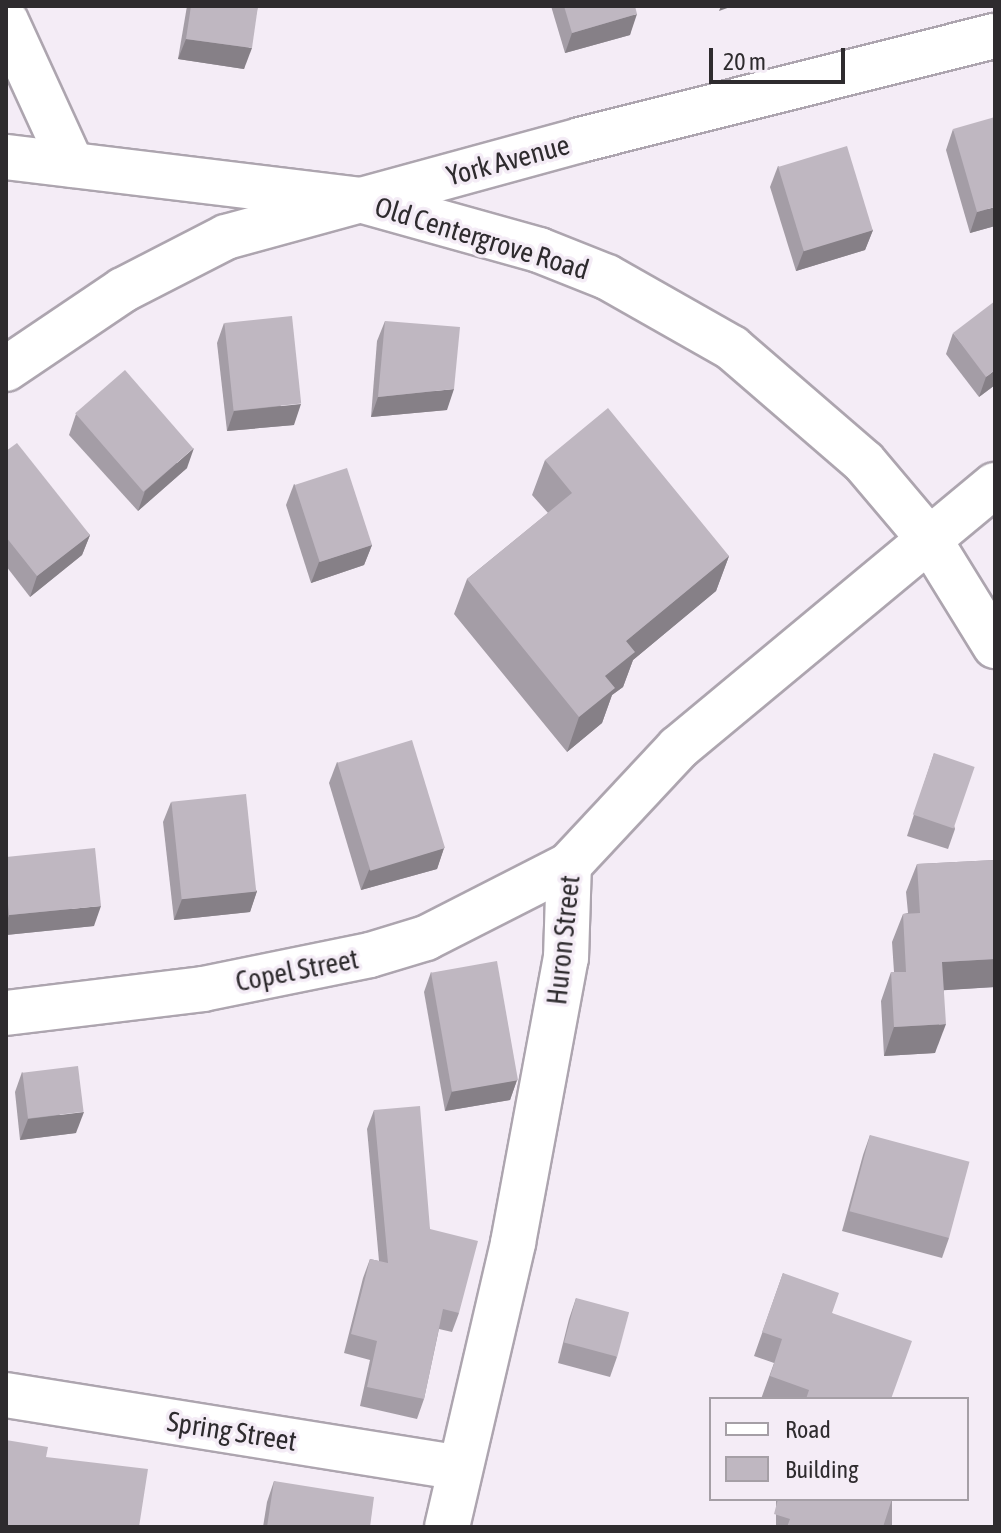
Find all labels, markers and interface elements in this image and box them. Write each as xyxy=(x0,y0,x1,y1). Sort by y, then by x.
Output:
scale bar xyxy=(713,32,849,82)
text: 20 m xyxy=(723,48,766,75)
street label: York Avenue xyxy=(443,127,573,193)
street label: Old Centergrove Road xyxy=(371,190,593,286)
street label: Huron Street xyxy=(539,874,587,1006)
street label: Copel Street xyxy=(233,942,361,998)
legend xyxy=(709,1397,969,1501)
street label: Spring Street xyxy=(165,1404,299,1458)
text: Road xyxy=(785,1416,831,1443)
text: Building xyxy=(785,1456,858,1483)

